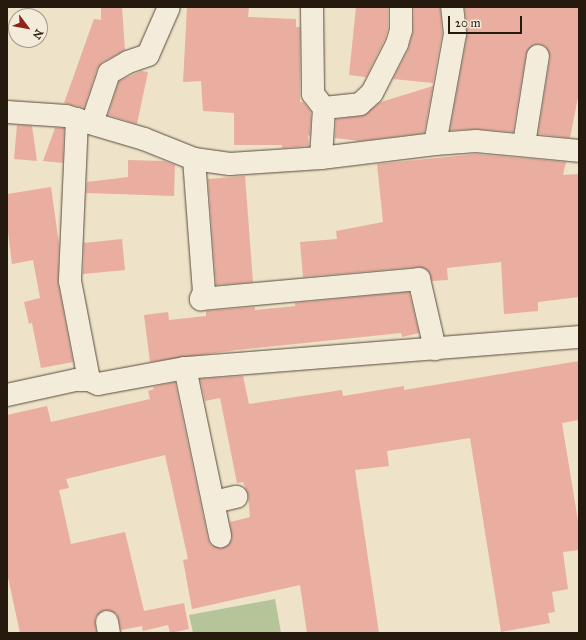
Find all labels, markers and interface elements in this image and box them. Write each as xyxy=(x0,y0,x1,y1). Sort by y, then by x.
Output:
north arrow xyxy=(8,8,48,48)
scale bar xyxy=(450,8,524,34)
text: 20 m xyxy=(455,16,481,30)
text: N xyxy=(30,27,46,42)

